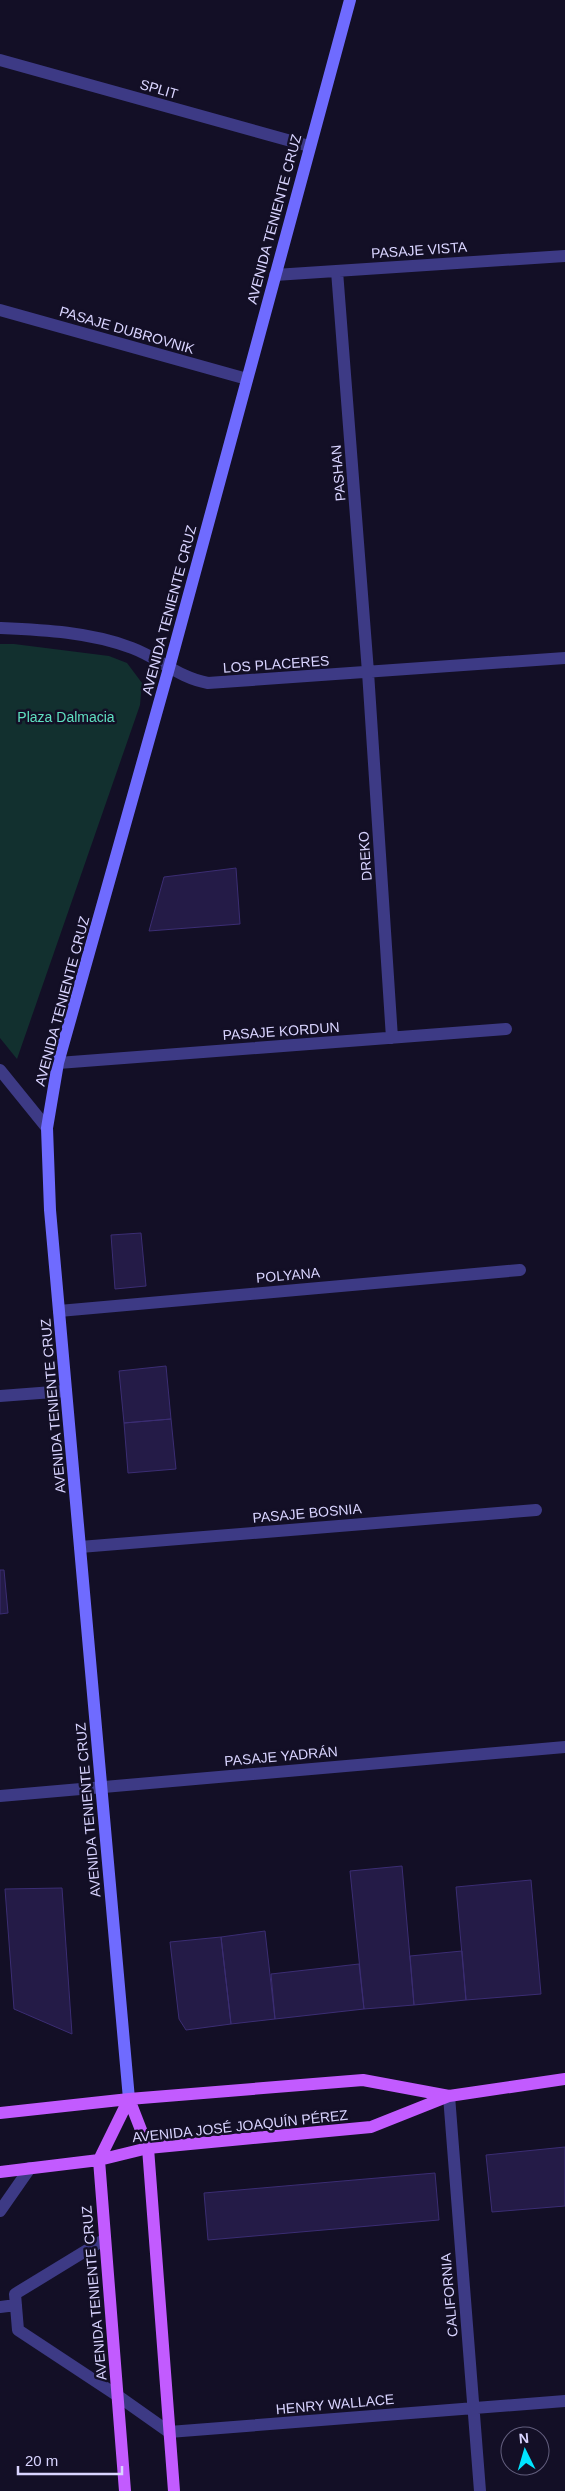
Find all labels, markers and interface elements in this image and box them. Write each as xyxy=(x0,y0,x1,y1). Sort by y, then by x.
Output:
street label: SPLIT xyxy=(138,76,180,102)
street label: AVENIDA TENIENTE CRUZ xyxy=(244,132,305,306)
street label: PASAJE VISTA xyxy=(371,239,468,261)
street label: PASAJE DUBROVNIK xyxy=(58,303,197,357)
street label: PASHAN xyxy=(328,444,348,502)
street label: AVENIDA TENIENTE CRUZ xyxy=(139,523,200,697)
street label: LOS PLACERES xyxy=(222,652,330,676)
park label: Plaza Dalmacia xyxy=(17,709,115,725)
street label: DREKO xyxy=(355,831,375,881)
street label: AVENIDA TENIENTE CRUZ xyxy=(32,914,93,1088)
street label: PASAJE KORDUN xyxy=(222,1019,340,1043)
street label: POLYANA xyxy=(255,1264,321,1286)
street label: AVENIDA TENIENTE CRUZ xyxy=(37,1318,69,1494)
street label: PASAJE BOSNIA xyxy=(252,1500,363,1526)
street label: AVENIDA TENIENTE CRUZ xyxy=(72,1722,104,1898)
street label: PASAJE YADRÁN xyxy=(224,1743,338,1769)
street label: AVENIDA JOSÉ JOAQUÍN PÉREZ xyxy=(131,2107,349,2145)
street label: AVENIDA TENIENTE CRUZ xyxy=(78,2205,110,2381)
street label: CALIFORNIA xyxy=(437,2252,461,2338)
street label: HENRY WALLACE xyxy=(275,2391,395,2417)
north arrow xyxy=(500,2426,550,2476)
text: N xyxy=(518,2430,530,2446)
scale bar xyxy=(18,2444,121,2476)
text: 20 m xyxy=(25,2452,58,2469)

